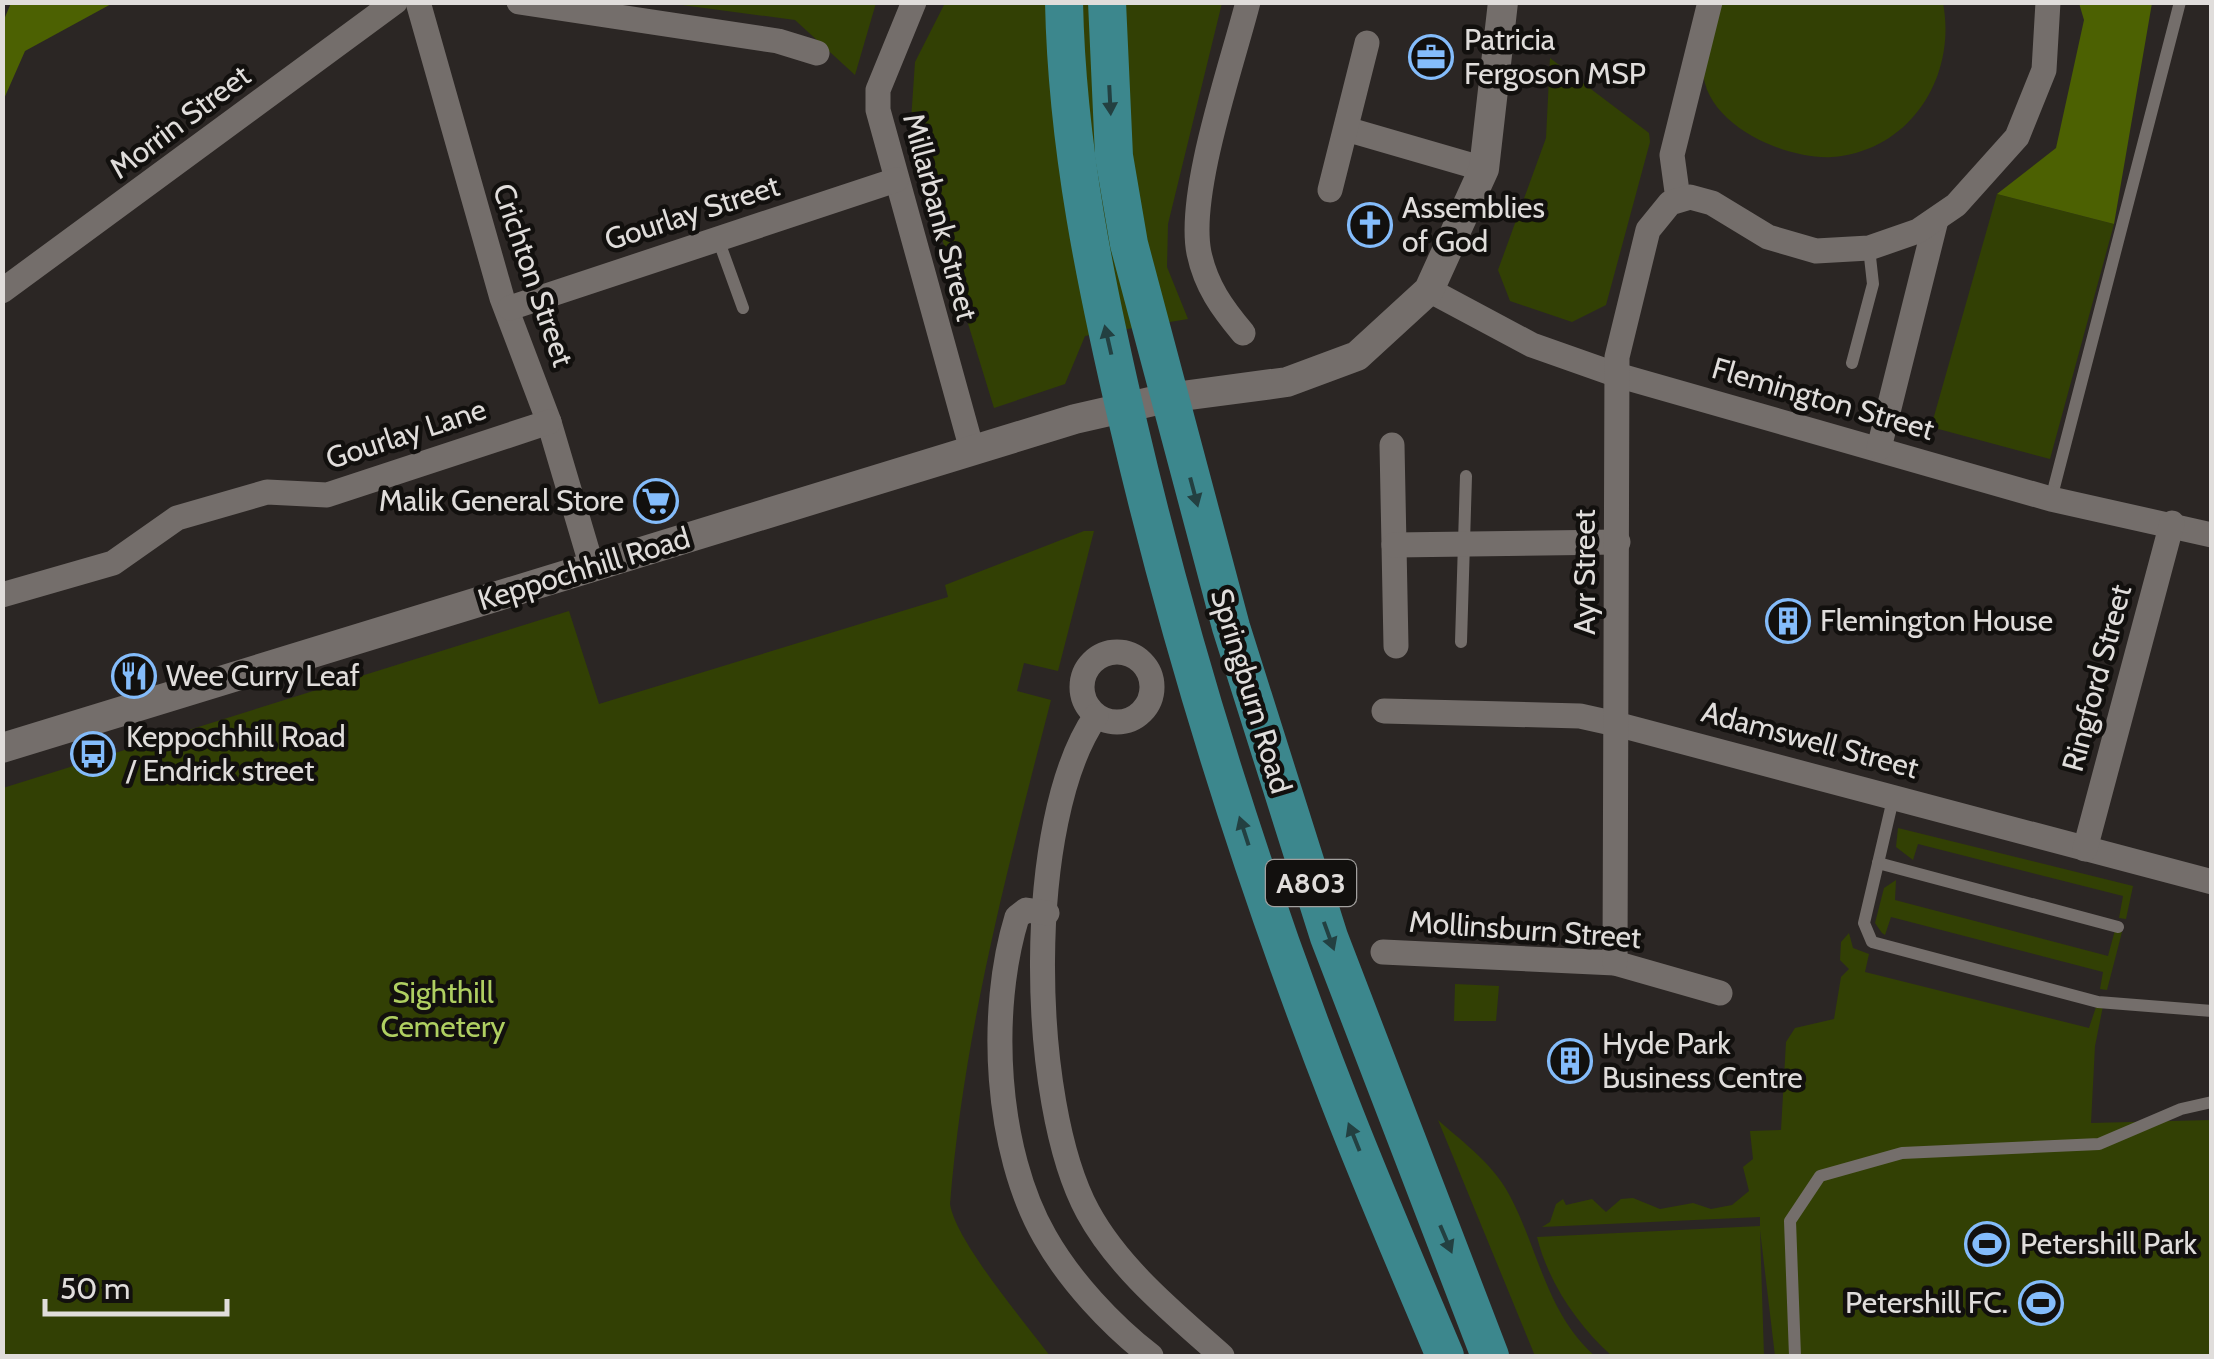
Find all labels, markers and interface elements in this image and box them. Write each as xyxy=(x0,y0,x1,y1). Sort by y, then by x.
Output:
place label: Patricia Fergoson MSP xyxy=(1464,21,1646,92)
office icon: Patricia Fergoson MSP xyxy=(1408,34,1454,80)
street label: Morrin Street xyxy=(102,57,257,186)
one-way arrow xyxy=(1102,84,1118,116)
street label: Millarbank Street xyxy=(895,109,986,325)
street label: Gourlay Street xyxy=(600,167,784,258)
street label: Crichton Street xyxy=(485,179,582,371)
place label: Assemblies of God xyxy=(1402,189,1545,260)
church icon: Assemblies of God xyxy=(1347,202,1393,248)
one-way arrow xyxy=(1100,324,1115,355)
street label: Flemington Street xyxy=(1708,349,1939,448)
street label: Gourlay Lane xyxy=(321,390,491,477)
one-way arrow xyxy=(1187,477,1202,507)
supermarket icon: Malik General Store xyxy=(633,478,679,524)
place label: Malik General Store xyxy=(379,482,624,519)
street label: Ayr Street xyxy=(1566,509,1603,635)
street label: Keppochhill Road xyxy=(473,519,694,618)
street label: Ringford Street xyxy=(2054,581,2139,775)
street label: Springburn Road xyxy=(1203,584,1300,798)
building icon: Flemington House xyxy=(1765,598,1811,644)
place label: Flemington House xyxy=(1820,602,2053,639)
restaurant icon: Wee Curry Leaf xyxy=(111,653,157,699)
place label: Wee Curry Leaf xyxy=(166,657,360,694)
street label: Adamswell Street xyxy=(1698,693,1923,786)
place label: Keppochhill Road / Endrick street xyxy=(125,718,346,789)
bus stop icon: Keppochhill Road / Endrick street xyxy=(70,731,116,777)
one-way arrow xyxy=(1235,816,1250,846)
road number: A803 xyxy=(1266,860,1356,906)
street label: Mollinsburn Street xyxy=(1408,903,1642,956)
one-way arrow xyxy=(1323,922,1338,952)
park label: Sighthill Cemetery xyxy=(380,974,506,1045)
place label: Hyde Park Business Centre xyxy=(1602,1025,1803,1096)
building icon: Hyde Park Business Centre xyxy=(1547,1038,1593,1084)
one-way arrow xyxy=(1345,1122,1361,1152)
sports icon: Petershill Park xyxy=(1964,1221,2010,1267)
one-way arrow xyxy=(1439,1225,1455,1255)
place label: Petershill Park xyxy=(2020,1225,2198,1262)
scale bar xyxy=(45,1254,228,1316)
text: 50 m xyxy=(60,1270,130,1307)
sports icon: Petershill FC. xyxy=(2018,1280,2064,1326)
place label: Petershill FC. xyxy=(1845,1284,2008,1321)

